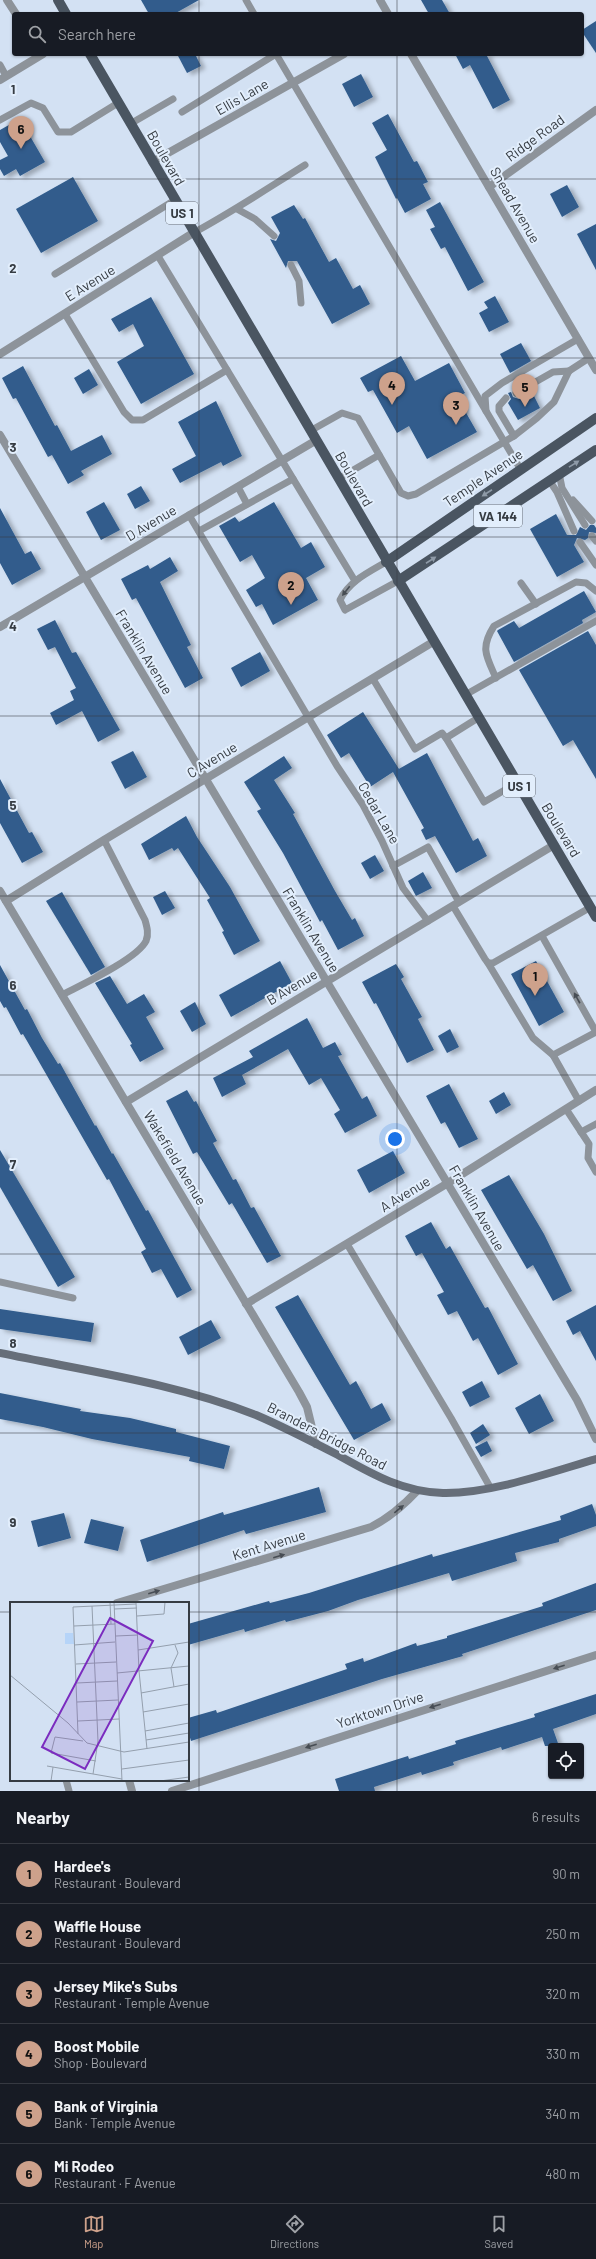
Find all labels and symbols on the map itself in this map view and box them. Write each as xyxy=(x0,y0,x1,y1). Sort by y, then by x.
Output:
street label: Ellis Lane xyxy=(212,75,271,118)
text: 1 xyxy=(11,81,15,97)
street label: Ridge Road xyxy=(502,111,567,165)
pin: 6 xyxy=(8,116,34,149)
street label: Boulevard xyxy=(144,127,189,188)
street label: Snead Avenue xyxy=(487,164,544,246)
road number: US 1 xyxy=(166,202,198,224)
text: 2 xyxy=(9,260,17,276)
street label: E Avenue xyxy=(62,261,118,305)
pin: 4 xyxy=(379,372,405,405)
pin: 5 xyxy=(512,374,538,407)
pin: 3 xyxy=(443,392,469,425)
text: 3 xyxy=(9,439,17,455)
street label: Temple Avenue xyxy=(440,445,525,510)
street label: Boulevard xyxy=(332,448,377,509)
one-way arrow xyxy=(569,460,579,468)
one-way arrow xyxy=(481,489,492,497)
street label: D Avenue xyxy=(122,501,179,544)
road number: VA 144 xyxy=(474,505,522,527)
one-way arrow xyxy=(426,556,436,564)
pin: 2 xyxy=(278,572,304,605)
one-way arrow xyxy=(342,585,350,596)
street label: Franklin Avenue xyxy=(112,606,176,697)
text: 4 xyxy=(9,618,17,634)
street label: C Avenue xyxy=(183,738,240,781)
road number: US 1 xyxy=(503,775,535,797)
street label: Cedar Lane xyxy=(355,779,404,847)
text: 5 xyxy=(9,797,17,813)
street label: Boulevard xyxy=(539,799,584,860)
street label: Franklin Avenue xyxy=(279,884,343,975)
pin: 1 xyxy=(522,963,548,996)
street label: B Avenue xyxy=(263,965,320,1008)
text: 6 xyxy=(10,977,17,993)
one-way arrow xyxy=(573,992,580,1004)
street label: Wakefield Avenue xyxy=(141,1107,210,1208)
your location xyxy=(385,1129,405,1149)
text: 7 xyxy=(10,1156,17,1172)
street label: Franklin Avenue xyxy=(446,1162,509,1254)
street label: A Avenue xyxy=(376,1172,433,1215)
text: 8 xyxy=(9,1335,17,1351)
street label: Branders Bridge Road xyxy=(265,1398,390,1473)
one-way arrow xyxy=(394,1505,404,1513)
text: 9 xyxy=(10,1514,17,1530)
street label: Kent Avenue xyxy=(230,1525,308,1564)
one-way arrow xyxy=(273,1553,285,1559)
one-way arrow xyxy=(148,1589,160,1595)
inset map xyxy=(10,1602,189,1781)
one-way arrow xyxy=(553,1664,565,1670)
street label: Yorktown Drive xyxy=(334,1687,426,1732)
one-way arrow xyxy=(429,1703,441,1709)
one-way arrow xyxy=(305,1743,317,1749)

